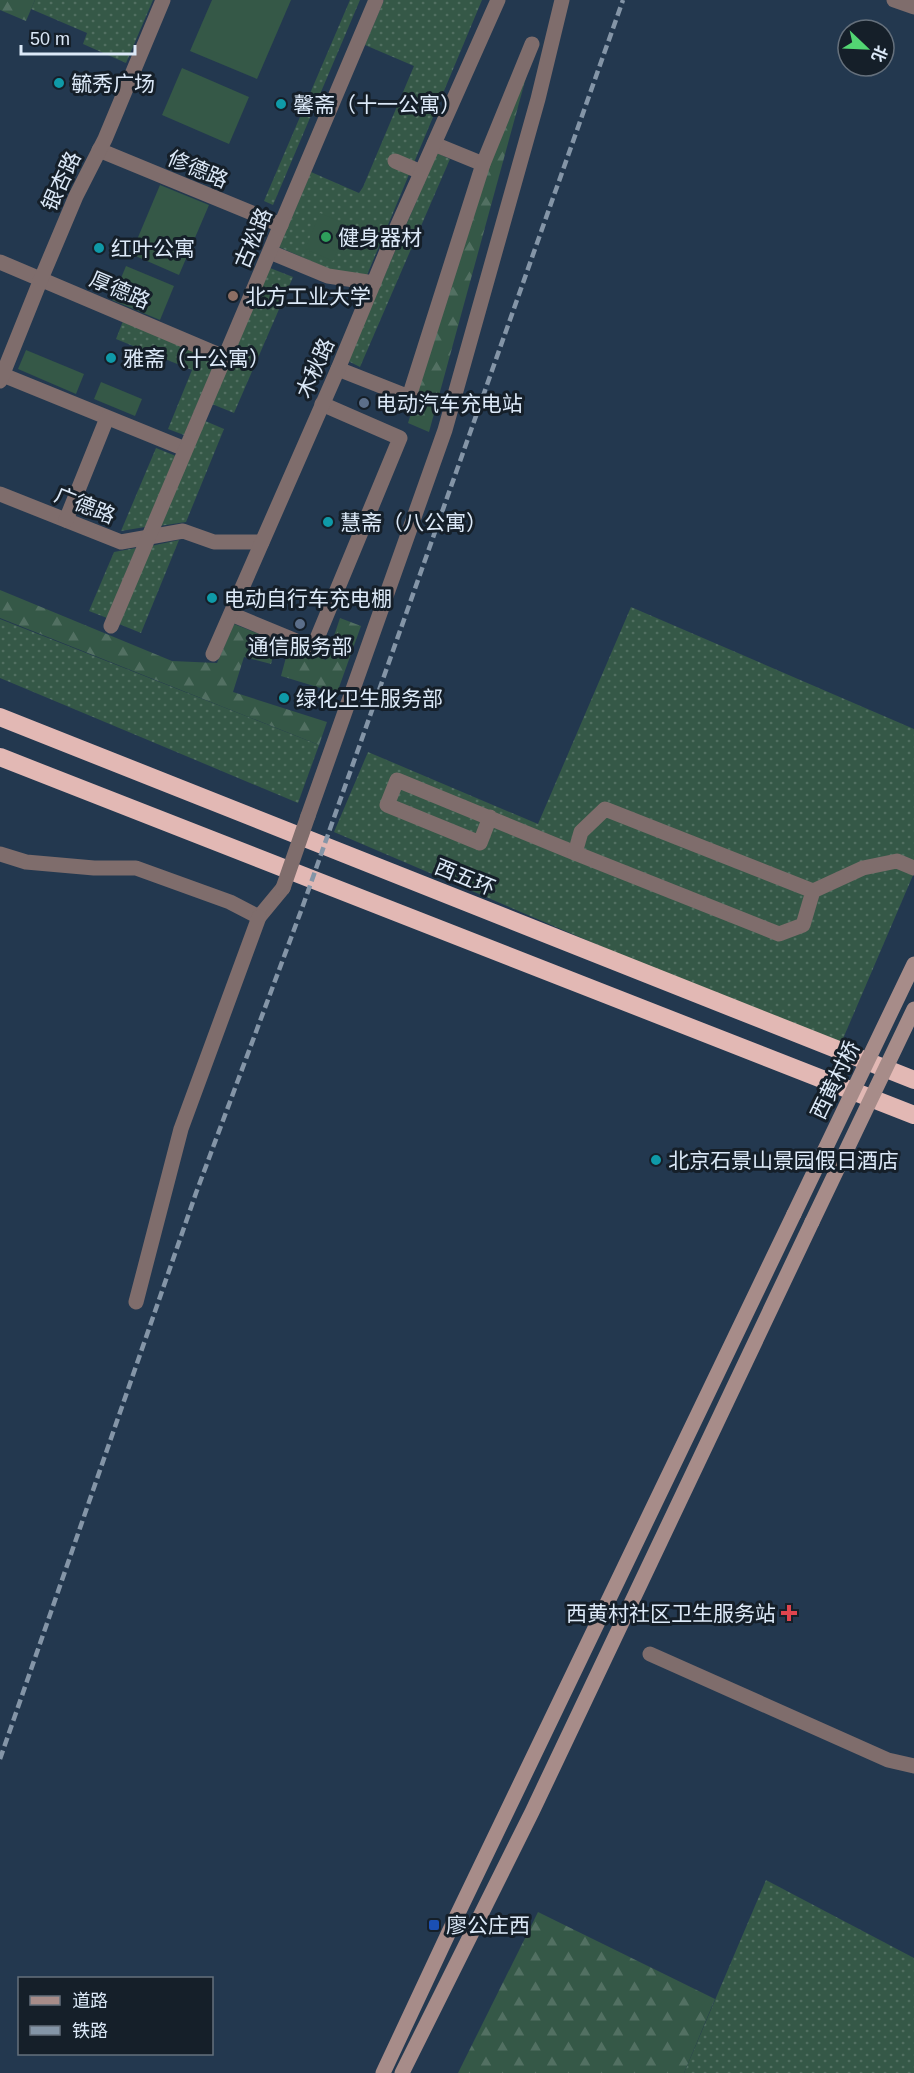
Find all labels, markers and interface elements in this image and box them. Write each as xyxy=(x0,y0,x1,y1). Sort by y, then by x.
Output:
scale bar xyxy=(21,18,135,56)
north arrow xyxy=(836,18,896,78)
text: 50 m xyxy=(30,29,70,49)
text: 北 xyxy=(868,43,890,64)
place label: 毓秀广场 xyxy=(71,72,155,95)
marker: 毓秀广场 xyxy=(52,76,66,90)
place label: 馨斋（十一公寓） xyxy=(293,93,461,116)
marker: 馨斋（十一公寓） xyxy=(274,97,288,111)
street label: 修德路 xyxy=(165,146,231,192)
street label: 银杏路 xyxy=(37,148,85,214)
street label: 古松路 xyxy=(230,205,276,271)
place label: 健身器材 xyxy=(338,226,422,249)
marker: 健身器材 xyxy=(319,230,333,244)
place label: 红叶公寓 xyxy=(111,237,195,260)
marker: 红叶公寓 xyxy=(92,241,106,255)
street label: 厚德路 xyxy=(87,267,153,313)
place label: 北方工业大学 xyxy=(245,285,371,308)
marker: 北方工业大学 xyxy=(226,289,240,303)
street label: 木秋路 xyxy=(292,335,338,401)
place label: 雅斋（十公寓） xyxy=(123,347,270,370)
marker: 雅斋（十公寓） xyxy=(104,351,118,365)
place label: 电动汽车充电站 xyxy=(376,392,523,415)
marker: 电动汽车充电站 xyxy=(357,396,371,410)
street label: 广德路 xyxy=(51,483,119,527)
place label: 慧斋（八公寓） xyxy=(340,511,487,534)
marker: 慧斋（八公寓） xyxy=(321,515,335,529)
place label: 电动自行车充电棚 xyxy=(224,587,392,610)
marker: 电动自行车充电棚 xyxy=(205,591,219,605)
marker: 通信服务部 xyxy=(293,617,307,631)
place label: 通信服务部 xyxy=(248,635,353,658)
place label: 绿化卫生服务部 xyxy=(296,687,443,710)
marker: 绿化卫生服务部 xyxy=(277,691,291,705)
street label: 西五环 xyxy=(431,855,499,899)
street label: 西黄村桥 xyxy=(806,1037,864,1123)
place label: 北京石景山景园假日酒店 xyxy=(668,1149,899,1172)
marker: 北京石景山景园假日酒店 xyxy=(649,1153,663,1167)
place label: 西黄村社区卫生服务站 xyxy=(566,1602,776,1625)
marker: 西黄村社区卫生服务站 xyxy=(780,1604,798,1622)
place label: 廖公庄西 xyxy=(446,1914,530,1937)
marker: 廖公庄西 xyxy=(427,1918,441,1932)
legend xyxy=(18,1977,213,2055)
text: 道路 xyxy=(72,1991,108,2011)
text: 铁路 xyxy=(72,2021,108,2041)

